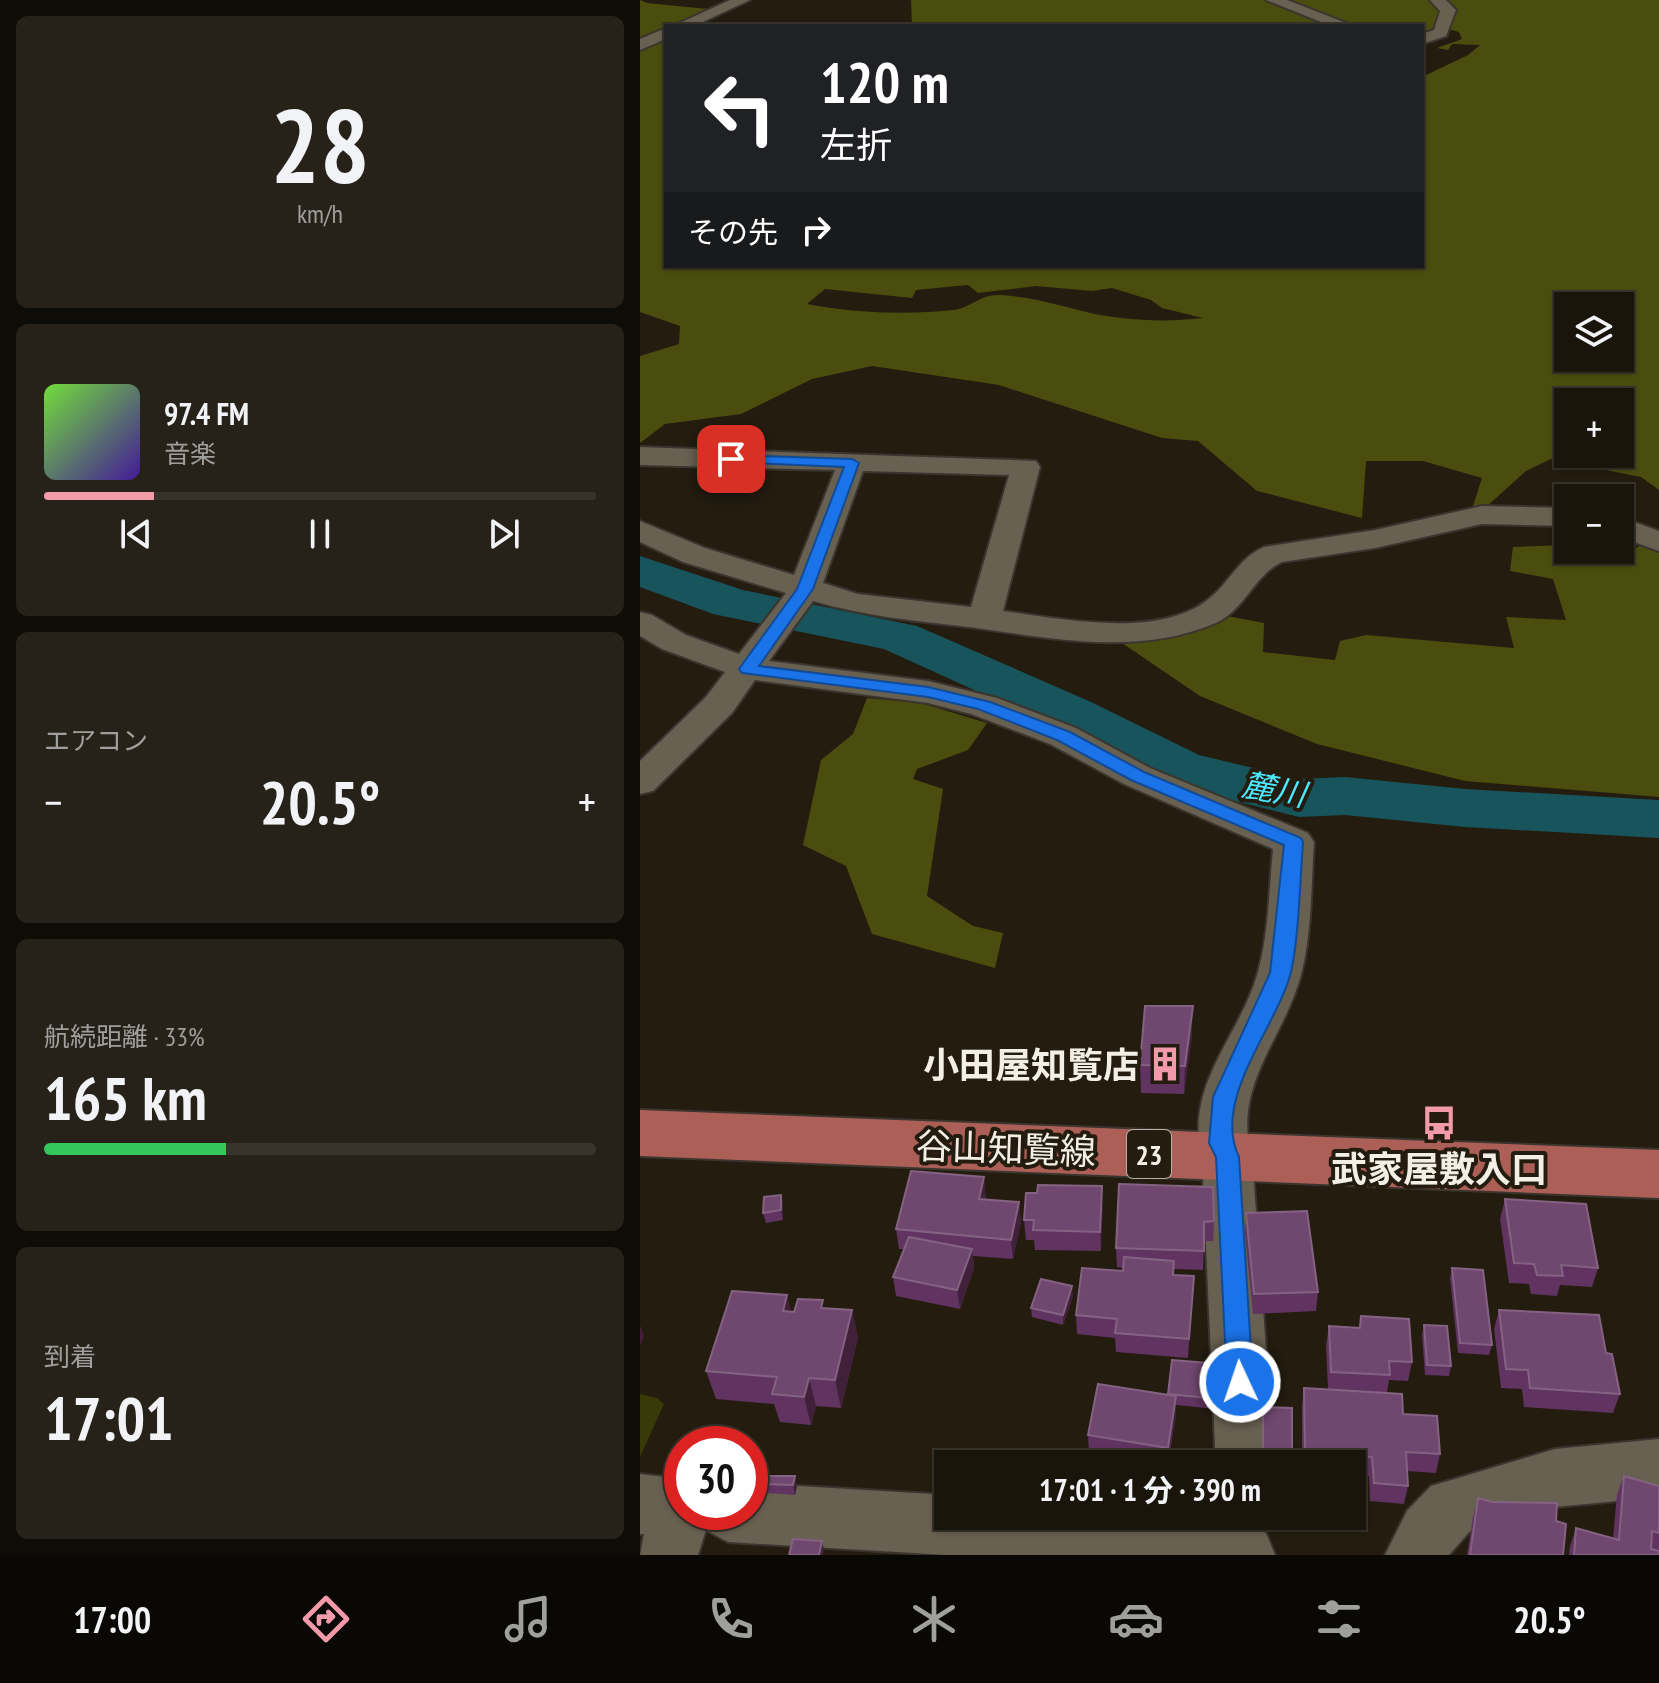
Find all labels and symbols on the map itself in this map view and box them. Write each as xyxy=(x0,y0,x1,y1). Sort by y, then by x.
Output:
pin xyxy=(697,425,765,493)
water label: 麓川 xyxy=(1239,763,1312,816)
place label: 小田屋知覧店 xyxy=(923,1041,1139,1088)
building icon: 小田屋知覧店 xyxy=(1146,1045,1184,1083)
bus stop icon: 武家屋敷入口 xyxy=(1420,1104,1458,1142)
street label: 谷山知覧線 xyxy=(915,1121,1097,1175)
road number: 23 xyxy=(1127,1130,1171,1178)
place label: 武家屋敷入口 xyxy=(1331,1145,1547,1192)
position arrow xyxy=(1198,1340,1282,1424)
speed limit sign: 30 xyxy=(664,1426,768,1530)

